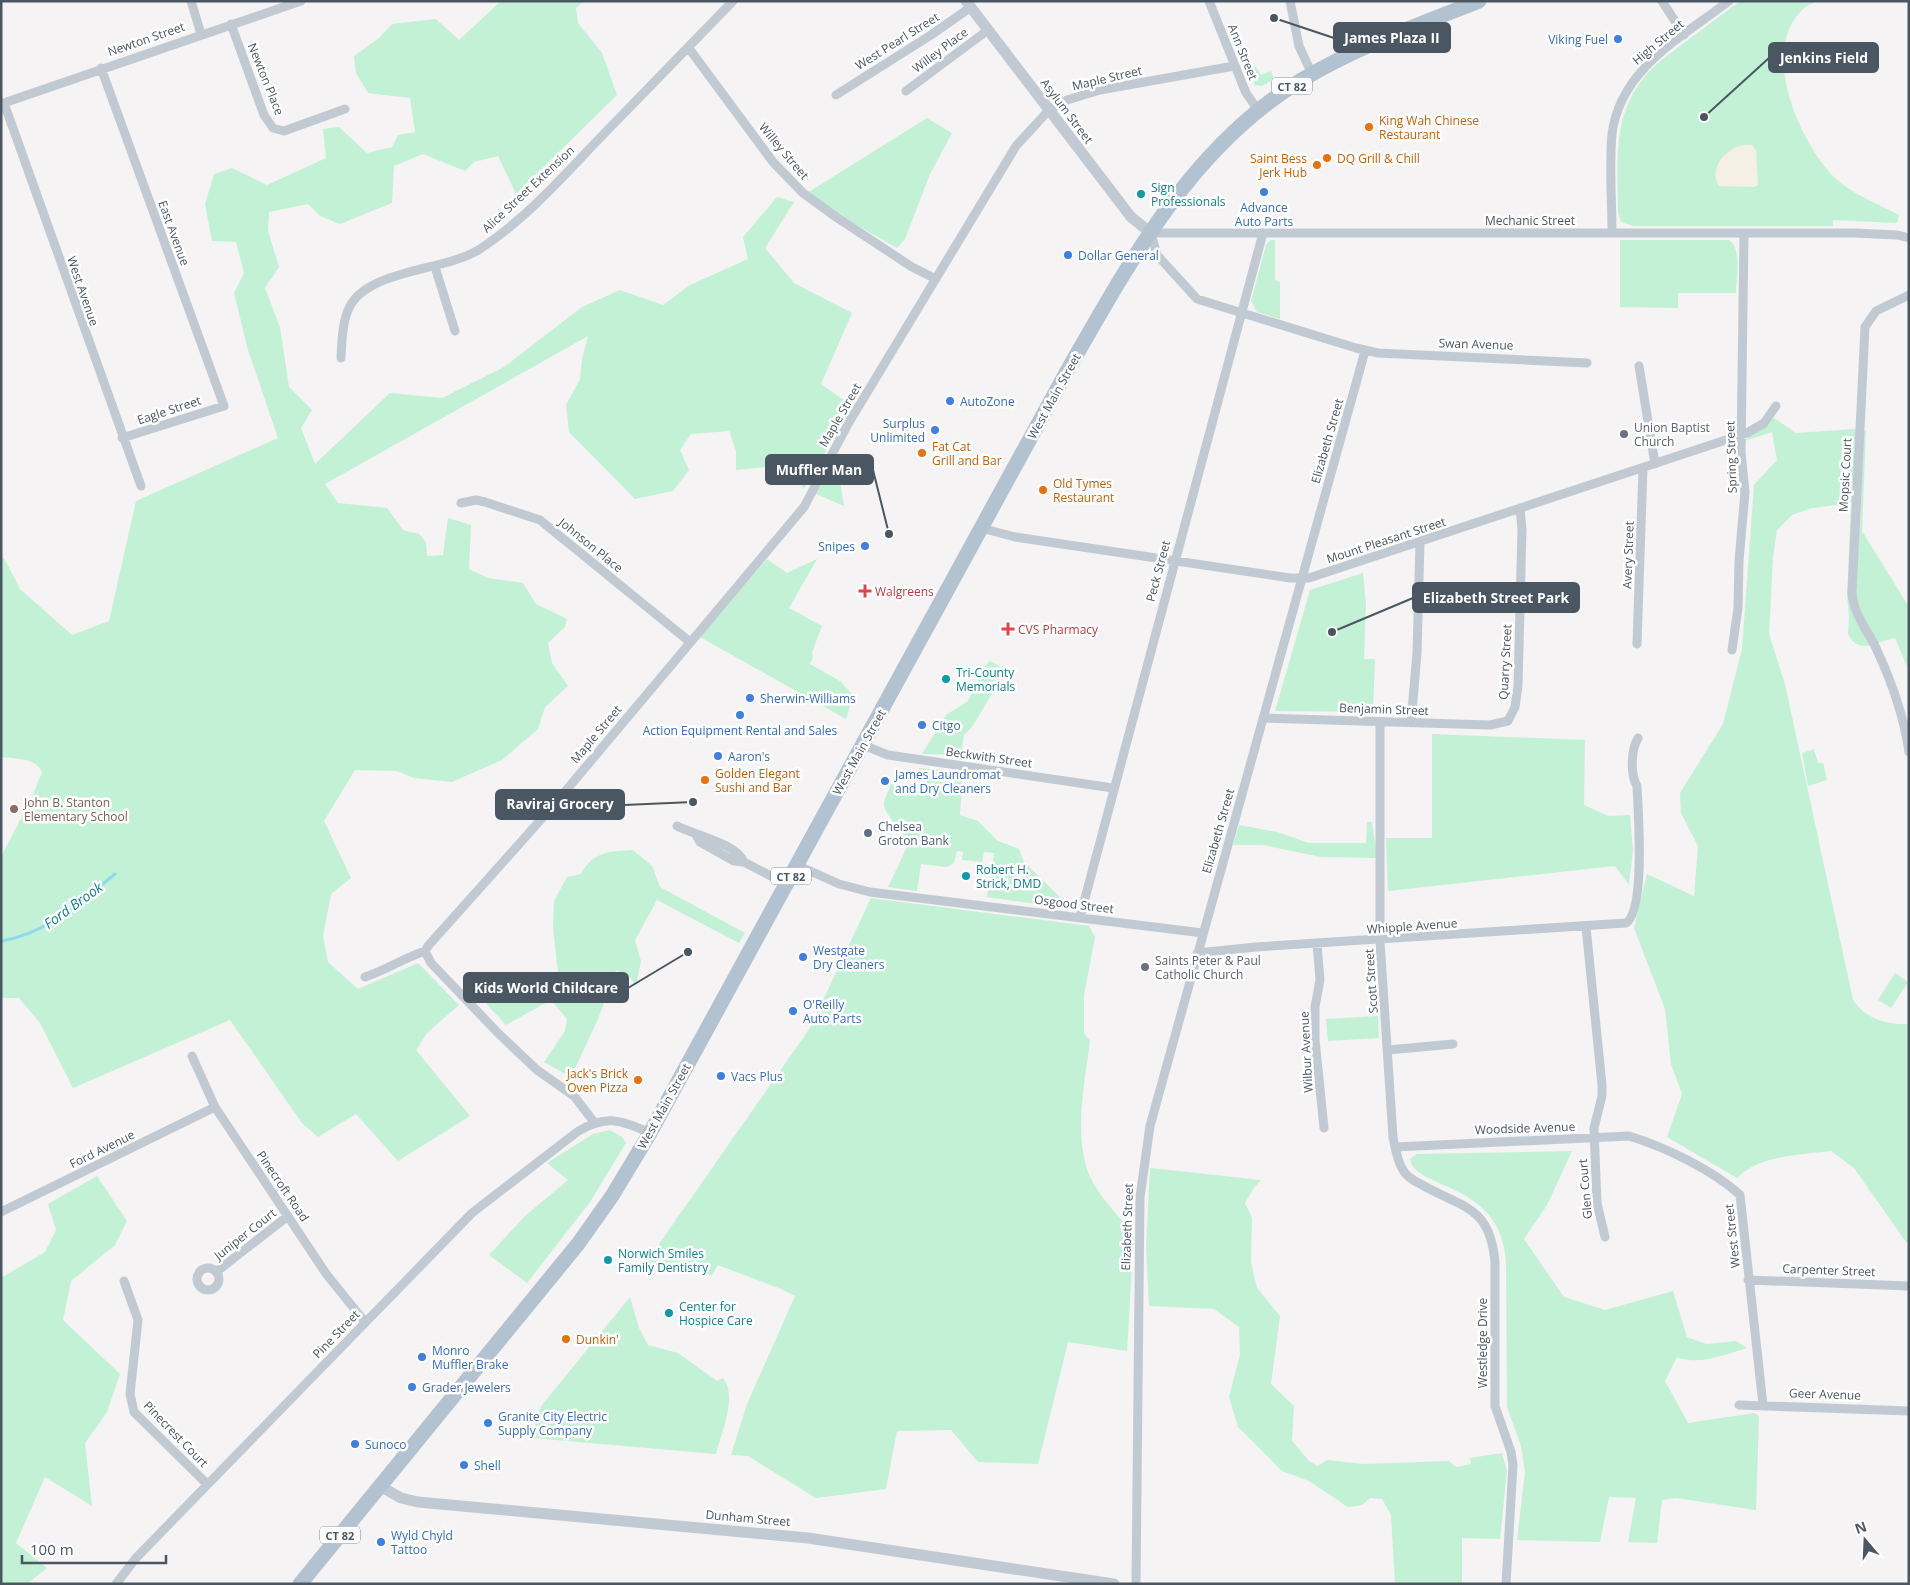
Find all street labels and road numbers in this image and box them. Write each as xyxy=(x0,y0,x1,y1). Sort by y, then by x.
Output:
street label: West Pearl Street xyxy=(852,8,942,74)
street label: High Street xyxy=(1629,15,1687,69)
street label: Newton Street xyxy=(105,18,187,60)
street label: Ann Street xyxy=(1224,21,1262,83)
street label: Willey Place xyxy=(909,23,971,76)
street label: Newton Place xyxy=(244,40,288,118)
street label: Maple Street xyxy=(1070,62,1144,94)
street label: Asylum Street xyxy=(1037,75,1097,147)
road number: CT 82 xyxy=(1272,78,1312,94)
street label: Willey Street xyxy=(755,119,813,183)
street label: Alice Street Extension xyxy=(478,142,578,236)
street label: East Avenue xyxy=(154,198,194,268)
street label: Mechanic Street xyxy=(1485,212,1575,229)
street label: West Avenue xyxy=(63,254,103,328)
street label: Swan Avenue xyxy=(1438,334,1514,354)
street label: West Main Street xyxy=(1023,350,1085,442)
street label: Maple Street xyxy=(815,380,865,450)
street label: Eagle Street xyxy=(135,392,203,428)
street label: Elizabeth Street xyxy=(1307,397,1347,485)
street label: Spring Street xyxy=(1721,421,1741,493)
street label: Mopsic Court xyxy=(1835,437,1855,513)
street label: Johnson Place xyxy=(555,513,627,576)
street label: Mount Pleasant Street xyxy=(1324,513,1448,567)
street label: Avery Street xyxy=(1618,521,1638,589)
street label: Peck Street xyxy=(1142,539,1174,603)
street label: Quarry Street xyxy=(1495,624,1515,700)
street label: Benjamin Street xyxy=(1339,699,1429,719)
street label: Maple Street xyxy=(567,701,625,767)
street label: West Main Street xyxy=(828,706,890,798)
street label: Beckwith Street xyxy=(945,743,1033,771)
street label: Elizabeth Street xyxy=(1198,787,1238,875)
road number: CT 82 xyxy=(771,868,811,884)
street label: Osgood Street xyxy=(1033,891,1115,917)
street label: Whipple Avenue xyxy=(1366,914,1458,938)
street label: Scott Street xyxy=(1360,948,1382,1014)
street label: Wilbur Avenue xyxy=(1295,1011,1317,1093)
street label: West Main Street xyxy=(633,1060,695,1152)
street label: Woodside Avenue xyxy=(1474,1118,1576,1138)
street label: Ford Avenue xyxy=(67,1126,138,1172)
street label: Pinecroft Road xyxy=(253,1147,313,1225)
street label: Glen Court xyxy=(1574,1158,1596,1220)
street label: Elizabeth Street xyxy=(1117,1183,1137,1271)
street label: West Street xyxy=(1720,1203,1744,1269)
street label: Juniper Court xyxy=(210,1204,280,1264)
street label: Carpenter Street xyxy=(1782,1260,1876,1280)
street label: Westledge Drive xyxy=(1474,1297,1491,1388)
street label: Pine Street xyxy=(309,1306,363,1362)
street label: Geer Avenue xyxy=(1789,1384,1862,1404)
street label: Pinecrest Court xyxy=(140,1397,212,1471)
street label: Dunham Street xyxy=(705,1506,791,1530)
road number: CT 82 xyxy=(320,1526,360,1544)

